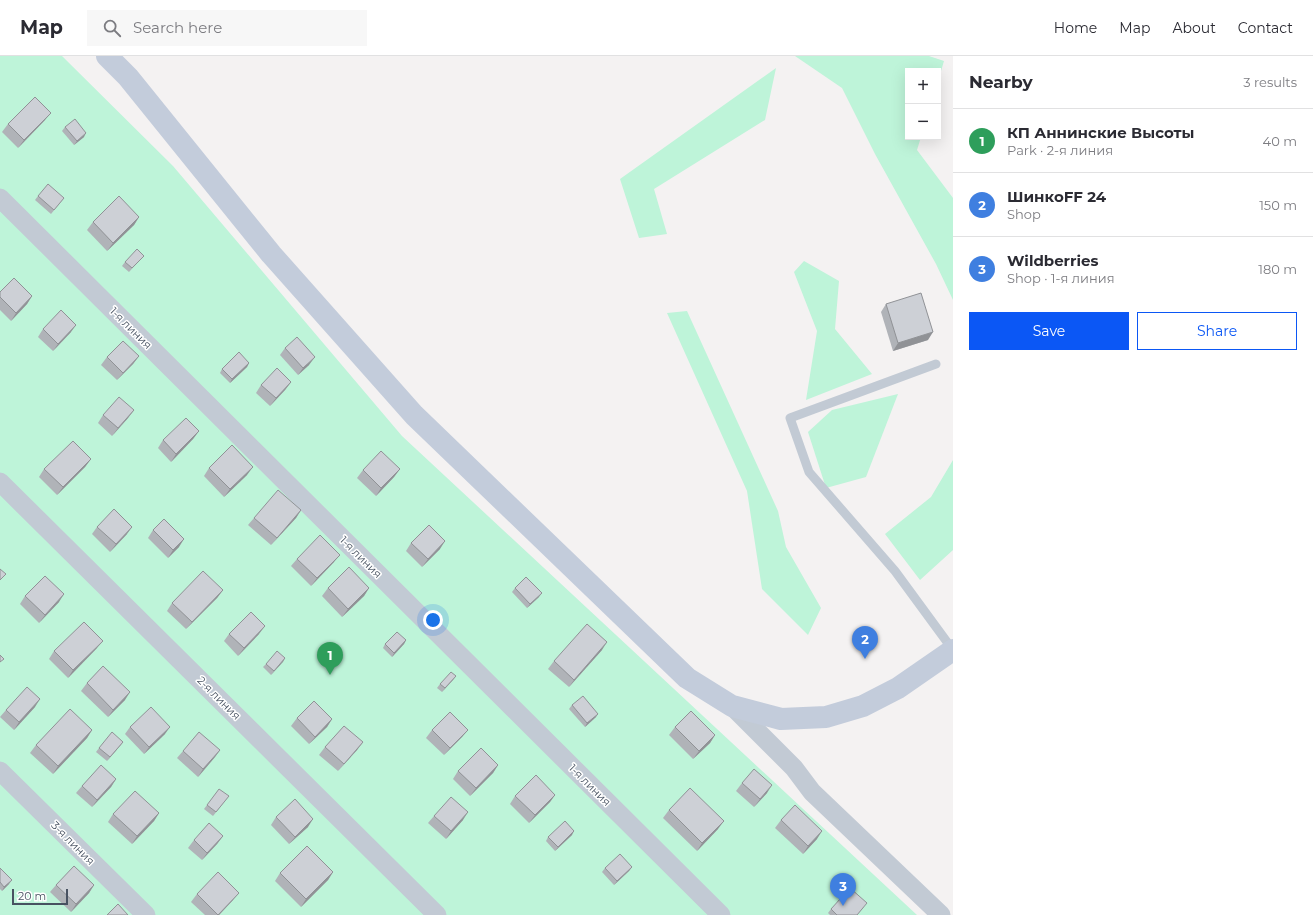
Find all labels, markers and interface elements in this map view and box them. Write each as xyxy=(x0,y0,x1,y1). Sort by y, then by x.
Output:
search box xyxy=(87,10,367,46)
text: Map xyxy=(20,16,63,39)
icon: search xyxy=(101,17,123,39)
text: Search here xyxy=(133,18,222,37)
text: Home xyxy=(1054,19,1097,37)
text: Map xyxy=(1119,19,1150,37)
text: About xyxy=(1172,19,1216,37)
text: Contact xyxy=(1238,19,1293,37)
map controls xyxy=(905,68,941,140)
button: + xyxy=(905,68,941,104)
text: Nearby xyxy=(969,72,1033,92)
text: 3 results xyxy=(1243,74,1297,90)
button: − xyxy=(905,104,941,140)
text: КП Аннинские Высоты xyxy=(1007,123,1194,142)
text: 1 xyxy=(979,133,985,149)
text: 40 m xyxy=(1263,133,1297,149)
text: Park · 2-я линия xyxy=(1007,142,1113,158)
text: ШинкоFF 24 xyxy=(1007,187,1106,206)
text: 2 xyxy=(978,197,986,213)
text: 150 m xyxy=(1259,197,1297,213)
text: Shop xyxy=(1007,206,1041,222)
text: Wildberries xyxy=(1007,251,1098,270)
text: 3 xyxy=(978,261,986,277)
text: 180 m xyxy=(1258,261,1297,277)
text: Shop · 1-я линия xyxy=(1007,270,1115,286)
street label: 1-я линия xyxy=(107,304,155,352)
button: Save xyxy=(969,312,1129,350)
button: Share xyxy=(1137,312,1297,350)
street label: 1-я линия xyxy=(337,533,385,581)
your location xyxy=(423,610,443,630)
pin: 2 xyxy=(852,626,878,659)
pin: 1 xyxy=(317,642,343,675)
street label: 2-я линия xyxy=(194,673,244,723)
street label: 1-я линия xyxy=(566,761,614,809)
street label: 3-я линия xyxy=(48,818,98,868)
pin: 3 xyxy=(830,873,856,906)
scale bar xyxy=(12,887,68,906)
text: 20 m xyxy=(18,889,46,903)

